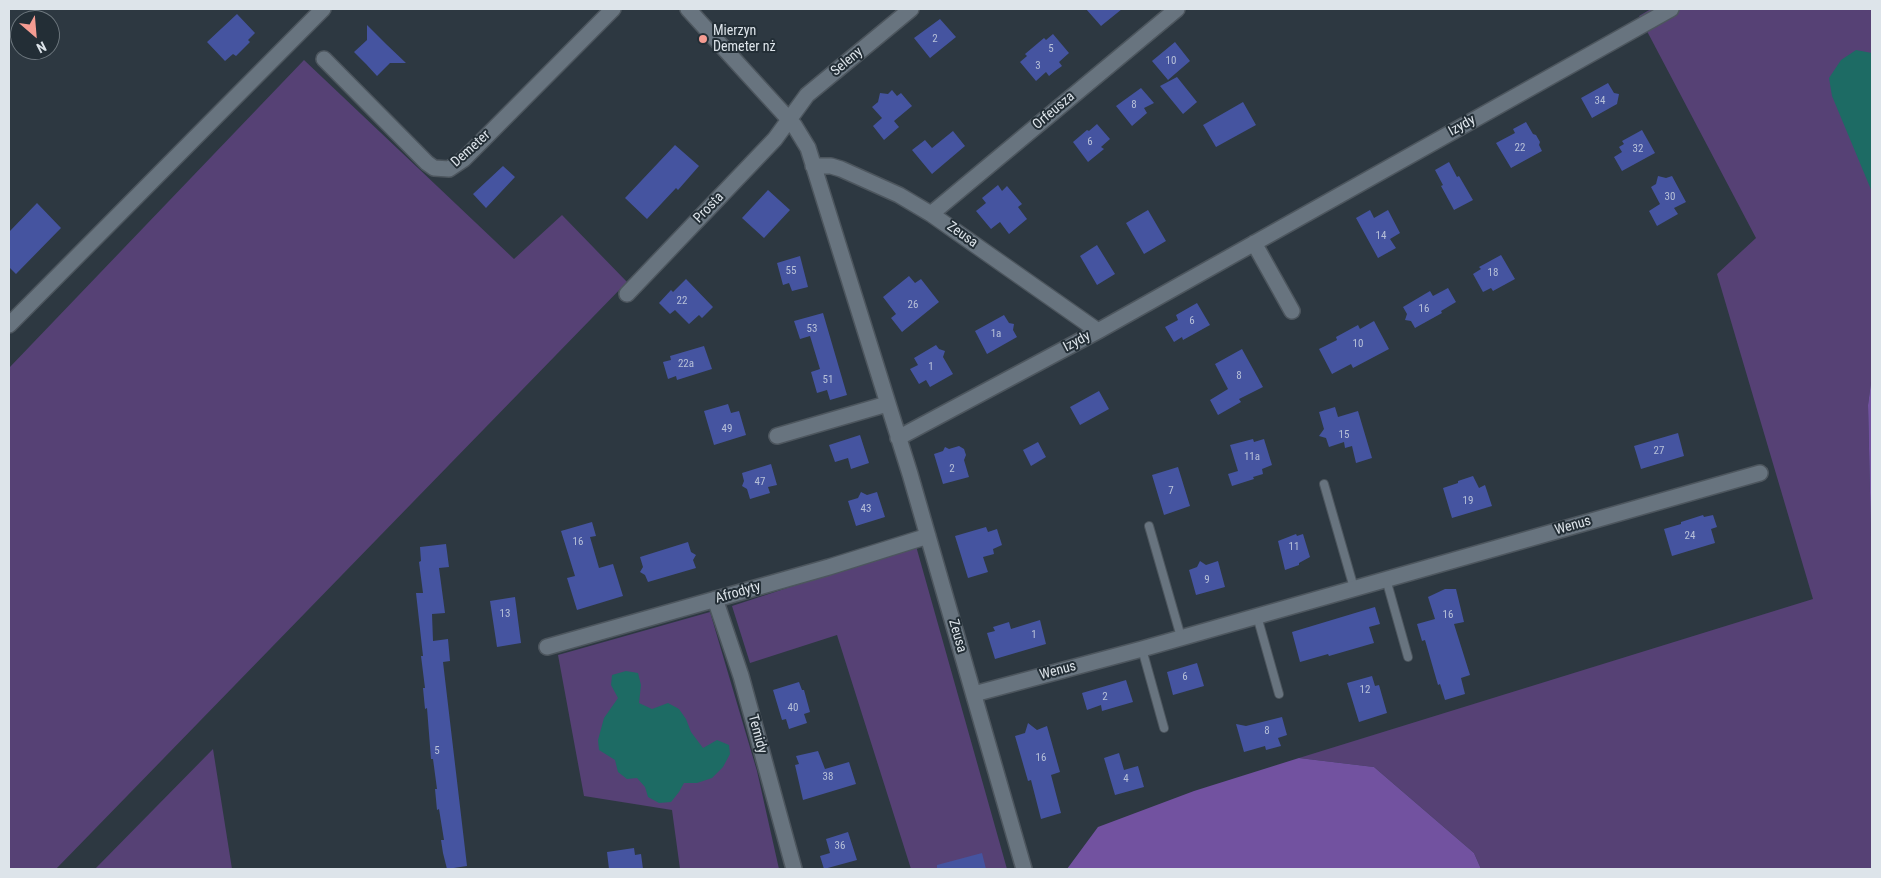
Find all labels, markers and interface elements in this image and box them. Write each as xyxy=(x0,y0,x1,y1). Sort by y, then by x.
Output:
north arrow xyxy=(10,10,60,60)
place label: Mierzyn Demeter nż xyxy=(713,23,776,56)
house number: 2 xyxy=(932,32,938,46)
marker: Mierzyn Demeter nż xyxy=(697,33,709,45)
text: N xyxy=(34,38,49,57)
house number: 5 xyxy=(1048,42,1054,56)
street label: Seleny xyxy=(828,44,866,80)
house number: 10 xyxy=(1166,54,1176,68)
house number: 3 xyxy=(1035,59,1041,73)
street label: Orfeusza xyxy=(1030,89,1078,133)
house number: 34 xyxy=(1595,94,1605,108)
house number: 8 xyxy=(1131,98,1137,112)
street label: Izydy xyxy=(1446,112,1478,140)
street label: Demeter xyxy=(448,127,494,171)
house number: 6 xyxy=(1087,135,1093,149)
house number: 22 xyxy=(1515,141,1525,155)
house number: 32 xyxy=(1633,142,1643,156)
street label: Prosta xyxy=(690,189,728,227)
house number: 30 xyxy=(1665,190,1675,204)
street label: Zeusa xyxy=(943,218,981,252)
house number: 14 xyxy=(1376,229,1386,243)
house number: 55 xyxy=(786,264,796,278)
house number: 18 xyxy=(1488,266,1498,280)
house number: 22 xyxy=(677,294,687,308)
house number: 26 xyxy=(908,298,918,312)
house number: 16 xyxy=(1419,302,1429,316)
house number: 6 xyxy=(1189,314,1195,328)
house number: 53 xyxy=(807,322,817,336)
house number: 1a xyxy=(991,327,1001,341)
street label: Izydy xyxy=(1061,328,1093,356)
house number: 10 xyxy=(1353,337,1363,351)
house number: 22a xyxy=(678,357,694,371)
house number: 1 xyxy=(928,360,934,374)
house number: 8 xyxy=(1236,369,1242,383)
house number: 51 xyxy=(823,373,833,387)
house number: 49 xyxy=(722,422,732,436)
house number: 15 xyxy=(1339,428,1349,442)
house number: 27 xyxy=(1654,444,1664,458)
house number: 11a xyxy=(1244,450,1260,464)
house number: 2 xyxy=(949,462,955,476)
house number: 47 xyxy=(755,475,765,489)
house number: 7 xyxy=(1168,484,1174,498)
house number: 19 xyxy=(1463,494,1473,508)
house number: 43 xyxy=(861,502,871,516)
street label: Wenus xyxy=(1553,513,1593,539)
house number: 24 xyxy=(1685,529,1695,543)
house number: 16 xyxy=(573,535,583,549)
house number: 11 xyxy=(1289,540,1299,554)
house number: 9 xyxy=(1204,573,1210,587)
street label: Afrodyty xyxy=(713,579,763,607)
house number: 13 xyxy=(500,607,510,621)
house number: 16 xyxy=(1443,608,1453,622)
street label: Zeusa xyxy=(944,618,970,654)
house number: 1 xyxy=(1031,628,1037,642)
street label: Wenus xyxy=(1038,658,1078,684)
house number: 6 xyxy=(1182,670,1188,684)
house number: 12 xyxy=(1360,683,1370,697)
house number: 2 xyxy=(1102,690,1108,704)
house number: 40 xyxy=(788,701,798,715)
street label: Temidy xyxy=(744,713,770,755)
house number: 8 xyxy=(1264,724,1270,738)
house number: 5 xyxy=(434,744,440,758)
house number: 16 xyxy=(1036,751,1046,765)
house number: 38 xyxy=(823,770,833,784)
house number: 4 xyxy=(1123,772,1129,786)
house number: 36 xyxy=(835,839,845,853)

